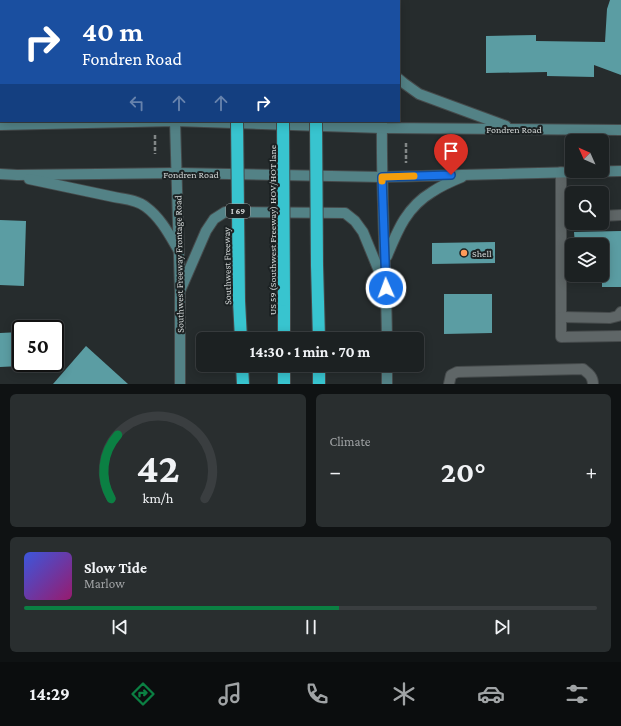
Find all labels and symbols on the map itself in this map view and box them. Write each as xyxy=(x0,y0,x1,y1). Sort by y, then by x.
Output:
street label: Fondren Road xyxy=(486,124,543,135)
pin xyxy=(434,134,468,175)
north arrow xyxy=(565,134,609,178)
street label: US 59 (Southwest Freeway) HOV/HOT lane xyxy=(267,144,279,315)
street label: Fondren Road xyxy=(163,169,220,180)
street label: Southwest Freeway Frontage Road xyxy=(172,194,186,333)
road number: I 69 xyxy=(226,204,250,218)
street label: Southwest Freeway xyxy=(221,227,233,305)
marker: Shell xyxy=(459,248,469,258)
place label: Shell xyxy=(472,248,492,259)
position arrow xyxy=(365,267,407,309)
speed limit sign: 50 xyxy=(12,320,64,372)

